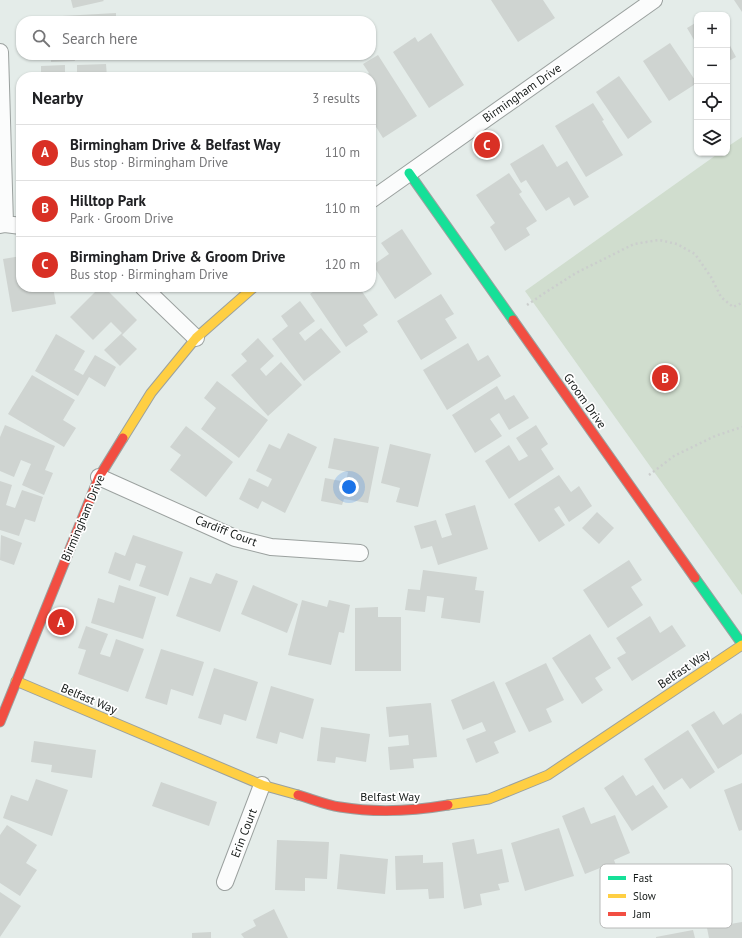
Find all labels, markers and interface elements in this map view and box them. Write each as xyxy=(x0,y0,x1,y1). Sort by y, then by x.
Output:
map controls xyxy=(694,12,730,156)
button: + xyxy=(694,12,730,48)
search box xyxy=(16,16,376,60)
icon: search xyxy=(30,27,52,49)
text: Search here xyxy=(62,29,138,48)
button: − xyxy=(694,48,730,84)
street label: Birmingham Drive xyxy=(479,60,564,125)
button: locate xyxy=(694,84,730,120)
text: Nearby xyxy=(32,87,83,109)
text: 3 results xyxy=(312,90,360,107)
button: layers xyxy=(694,120,730,156)
pin: C xyxy=(474,130,500,160)
text: Birmingham Drive & Belfast Way xyxy=(70,135,280,154)
text: A xyxy=(41,144,49,161)
text: 110 m xyxy=(325,144,360,161)
text: Bus stop · Birmingham Drive xyxy=(70,154,228,171)
text: Hilltop Park xyxy=(70,191,146,210)
text: B xyxy=(41,200,49,217)
text: 110 m xyxy=(325,200,360,217)
text: Park · Groom Drive xyxy=(70,210,173,227)
text: Birmingham Drive & Groom Drive xyxy=(70,247,285,266)
text: C xyxy=(41,256,49,273)
text: 120 m xyxy=(325,256,360,273)
text: Bus stop · Birmingham Drive xyxy=(70,266,228,283)
pin: B xyxy=(652,363,678,393)
street label: Groom Drive xyxy=(561,370,610,431)
street label: Birmingham Drive xyxy=(58,472,108,563)
your location xyxy=(339,477,359,497)
street label: Cardiff Court xyxy=(193,512,259,549)
pin: A xyxy=(48,607,74,637)
street label: Belfast Way xyxy=(655,646,713,691)
street label: Belfast Way xyxy=(59,680,120,717)
street label: Belfast Way xyxy=(360,789,420,804)
street label: Erin Court xyxy=(227,806,260,859)
legend xyxy=(600,864,732,928)
text: Fast xyxy=(633,871,653,885)
text: Slow xyxy=(633,889,656,903)
text: Jam xyxy=(632,907,651,921)

